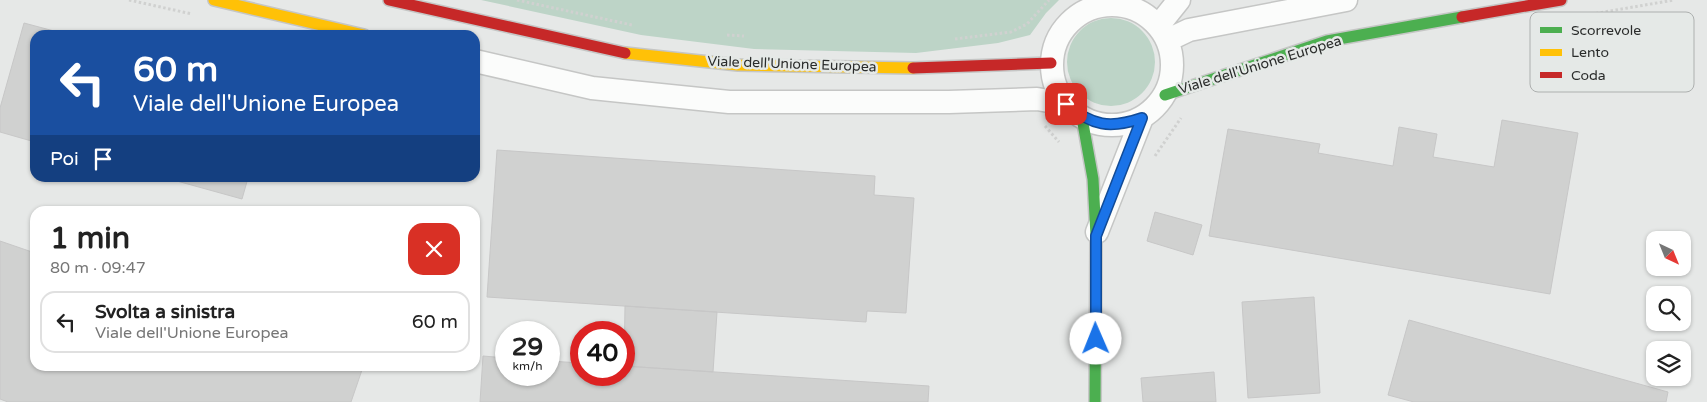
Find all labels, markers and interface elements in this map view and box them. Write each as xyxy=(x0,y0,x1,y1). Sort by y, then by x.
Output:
legend xyxy=(1530,12,1694,92)
text: Scorrevole xyxy=(1571,22,1641,39)
street label: Viale dell'Unione Europea xyxy=(1177,32,1343,98)
text: Lento xyxy=(1571,44,1609,61)
text: 60 m xyxy=(133,49,218,91)
icon: left xyxy=(50,50,115,115)
street label: Viale dell'Unione Europea xyxy=(707,53,877,75)
text: Coda xyxy=(1571,67,1606,84)
pin xyxy=(1045,83,1087,125)
icon: arrive xyxy=(1052,90,1080,118)
text: Viale dell'Unione Europea xyxy=(133,91,399,117)
icon: arrive xyxy=(89,145,117,173)
text: Poi xyxy=(50,148,79,170)
text: 1 min xyxy=(50,220,130,257)
button: close xyxy=(408,223,460,275)
north arrow xyxy=(1646,231,1691,276)
map controls xyxy=(1646,231,1691,386)
text: 80 m · 09:47 xyxy=(50,258,146,278)
button: search xyxy=(1646,286,1691,331)
text: Svolta a sinistra xyxy=(95,301,235,323)
icon: left xyxy=(52,308,80,336)
text: 60 m xyxy=(412,311,458,333)
position arrow xyxy=(1069,312,1121,364)
speed limit sign: 40 xyxy=(570,321,635,386)
text: Viale dell'Unione Europea xyxy=(95,323,289,343)
text: 29 xyxy=(512,332,543,362)
button: layers xyxy=(1646,341,1691,386)
text: km/h xyxy=(512,359,543,373)

